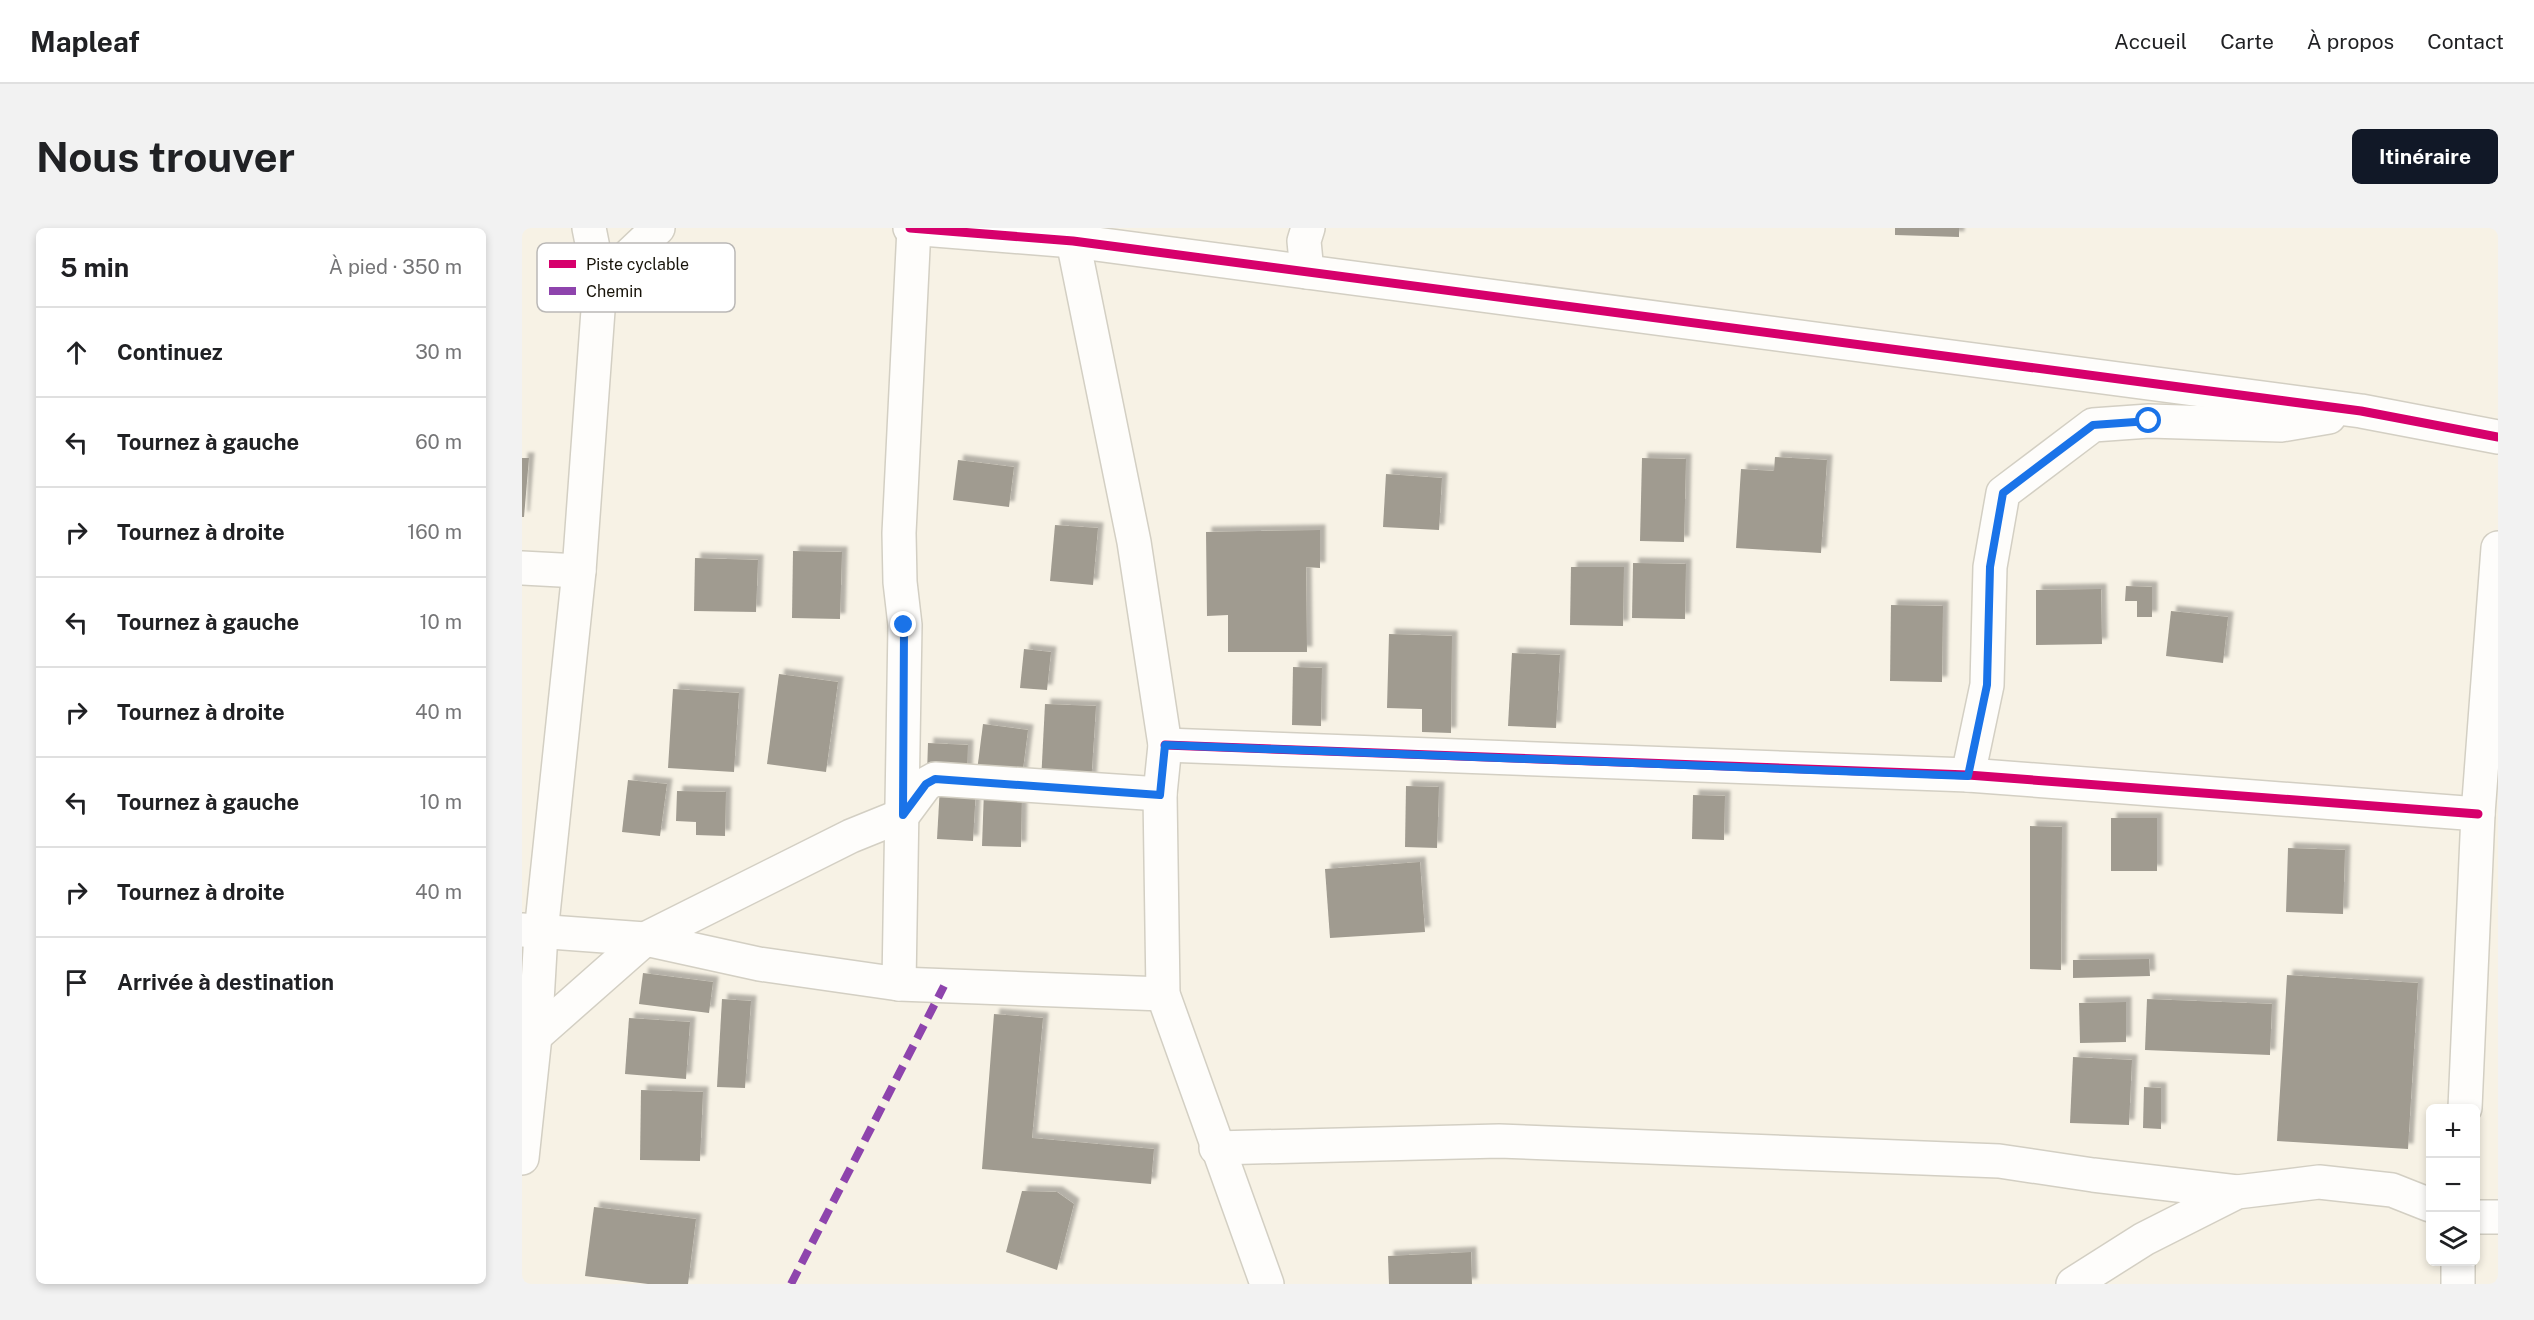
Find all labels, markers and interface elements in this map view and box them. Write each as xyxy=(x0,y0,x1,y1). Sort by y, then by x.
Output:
text: Mapleaf xyxy=(30,25,140,58)
text: Accueil xyxy=(2114,29,2187,54)
text: Carte xyxy=(2220,29,2274,54)
text: À propos xyxy=(2307,29,2394,54)
text: Contact xyxy=(2427,29,2504,54)
button: Itinéraire xyxy=(2352,129,2498,184)
text: Nous trouver xyxy=(36,132,295,181)
legend xyxy=(537,243,735,312)
text: 5 min xyxy=(60,252,129,283)
text: À pied · 350 m xyxy=(329,255,462,279)
text: Piste cyclable xyxy=(586,255,689,274)
text: Chemin xyxy=(586,282,642,301)
icon: ahead xyxy=(60,336,93,369)
text: Continuez xyxy=(117,339,223,365)
text: 30 m xyxy=(415,340,462,364)
route start xyxy=(2135,407,2161,433)
icon: left xyxy=(60,426,93,459)
text: Tournez à gauche xyxy=(117,429,299,455)
text: 60 m xyxy=(415,430,462,454)
icon: right xyxy=(60,516,93,549)
text: Tournez à droite xyxy=(117,519,285,545)
text: 160 m xyxy=(407,520,462,544)
icon: left xyxy=(60,606,93,639)
text: Tournez à gauche xyxy=(117,609,299,635)
text: 10 m xyxy=(419,610,462,634)
route end xyxy=(890,611,916,637)
icon: right xyxy=(60,696,93,729)
text: Tournez à droite xyxy=(117,699,285,725)
text: 40 m xyxy=(415,700,462,724)
icon: left xyxy=(60,786,93,819)
text: Tournez à gauche xyxy=(117,789,299,815)
text: 10 m xyxy=(419,790,462,814)
icon: right xyxy=(60,876,93,909)
text: Tournez à droite xyxy=(117,879,285,905)
text: 40 m xyxy=(415,880,462,904)
icon: arrive xyxy=(60,966,93,999)
text: Arrivée à destination xyxy=(117,969,334,995)
map controls xyxy=(2426,1104,2480,1266)
button: + xyxy=(2426,1104,2480,1158)
button: − xyxy=(2426,1158,2480,1212)
button: layers xyxy=(2426,1212,2480,1266)

